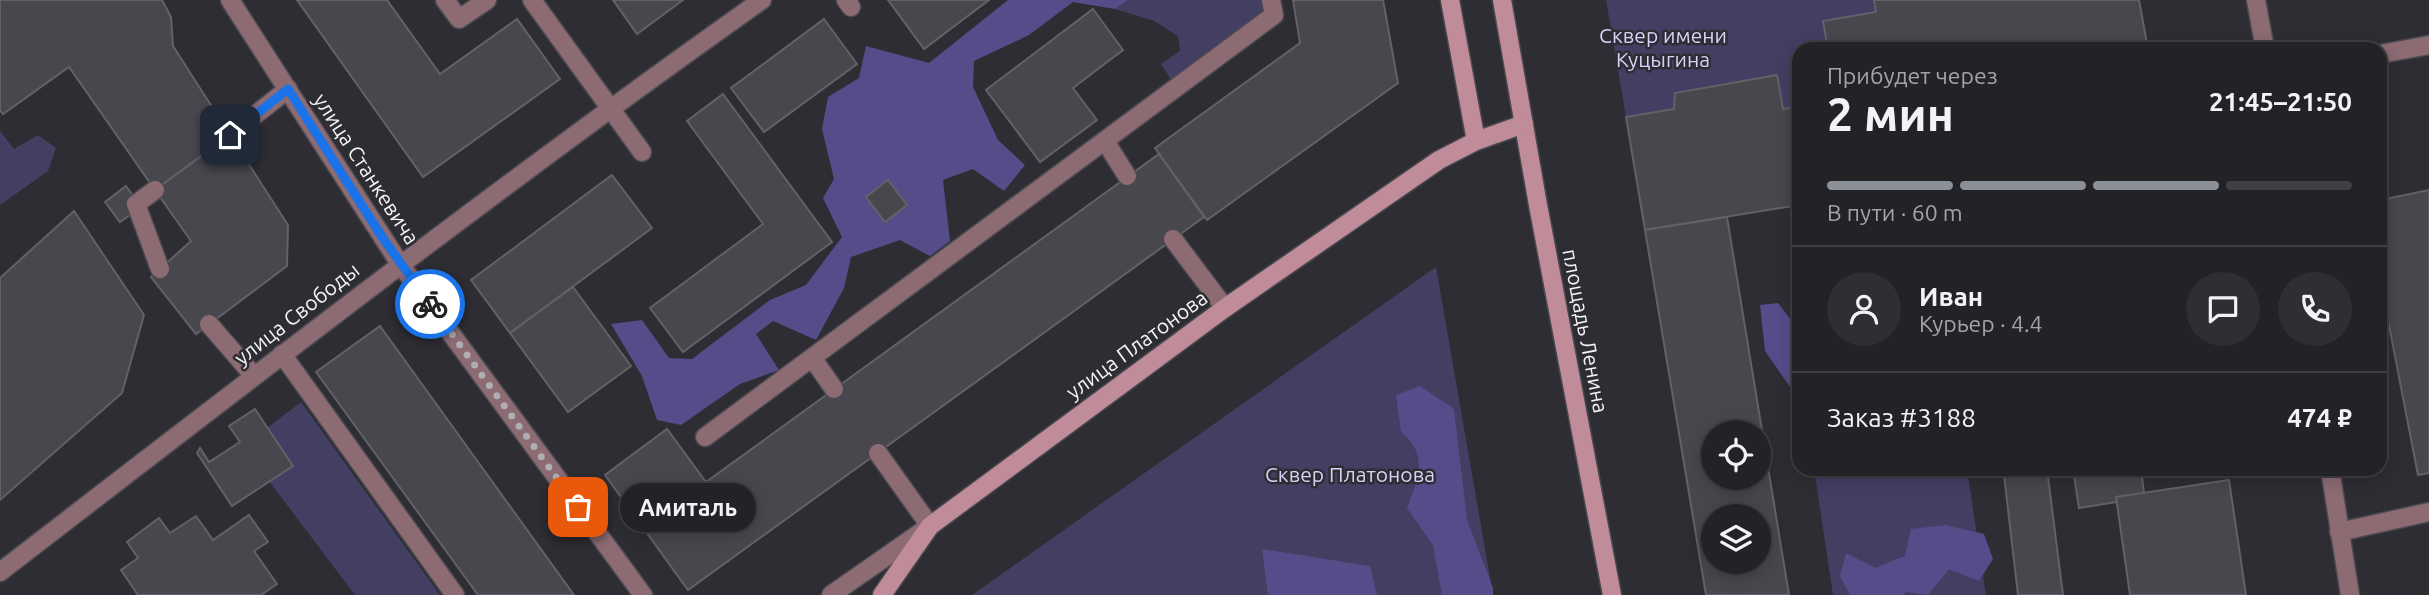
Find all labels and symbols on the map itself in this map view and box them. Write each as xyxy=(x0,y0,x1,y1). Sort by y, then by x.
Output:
park label: Сквер имени Куцыгина xyxy=(1599,23,1727,71)
street label: улица Станкевича xyxy=(309,89,425,248)
pin xyxy=(200,105,260,165)
street label: площадь Ленина xyxy=(1558,247,1614,415)
street label: улица Свободы xyxy=(229,257,363,369)
courier xyxy=(395,269,465,339)
street label: улица Платонова xyxy=(1061,285,1212,403)
park label: Сквер Платонова xyxy=(1265,462,1435,486)
pin xyxy=(548,477,608,537)
callout: Амиталь xyxy=(620,482,756,532)

